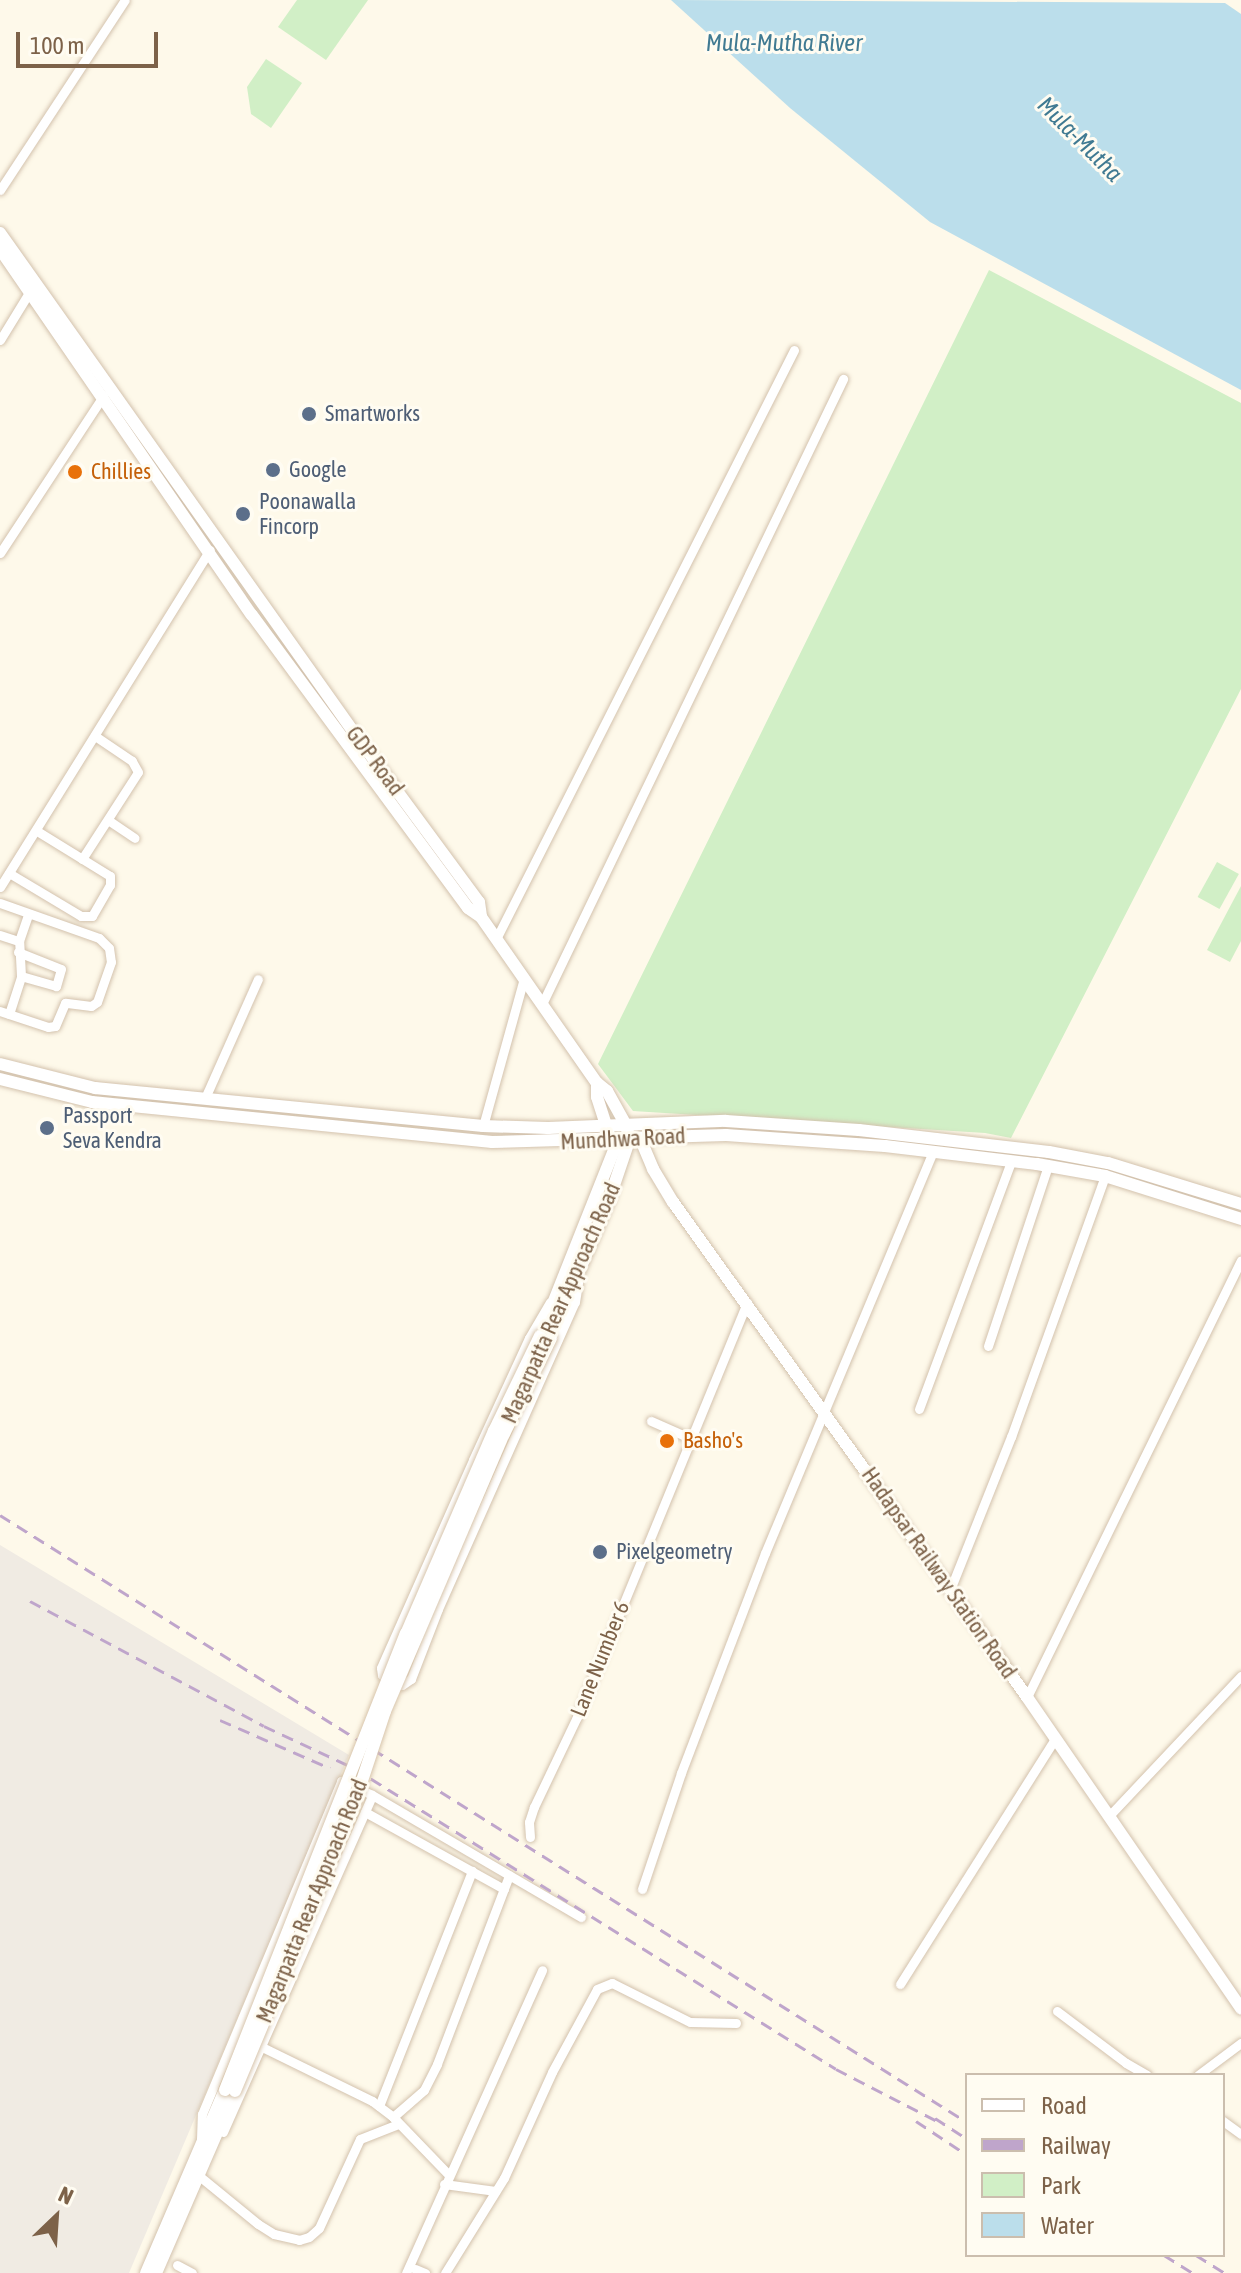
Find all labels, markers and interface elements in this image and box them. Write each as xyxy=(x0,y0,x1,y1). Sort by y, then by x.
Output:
scale bar xyxy=(20,16,162,66)
water label: Mula-Mutha River xyxy=(706,29,862,57)
text: 100 m xyxy=(30,32,84,59)
water label: Mula-Mutha xyxy=(1032,91,1128,187)
place label: Smartworks xyxy=(325,401,420,427)
marker: Smartworks xyxy=(300,405,318,423)
place label: Google xyxy=(289,457,346,483)
place label: Chillies xyxy=(91,459,151,485)
marker: Google xyxy=(264,461,282,479)
marker: Chillies xyxy=(66,463,84,481)
place label: Poonawalla Fincorp xyxy=(259,488,356,540)
marker: Poonawalla Fincorp xyxy=(234,505,252,523)
street label: GDP Road xyxy=(340,721,410,801)
place label: Passport Seva Kendra xyxy=(63,1102,162,1154)
marker: Passport Seva Kendra xyxy=(38,1119,56,1137)
street label: Mundhwa Road xyxy=(560,1123,686,1155)
street label: Magarpatta Rear Approach Road xyxy=(496,1179,626,1427)
place label: Basho's xyxy=(683,1428,743,1454)
marker: Basho's xyxy=(658,1432,676,1450)
street label: Hadapsar Railway Station Road xyxy=(856,1462,1022,1684)
place label: Pixelgeometry xyxy=(616,1539,733,1565)
marker: Pixelgeometry xyxy=(591,1543,609,1561)
street label: Lane Number 6 xyxy=(565,1597,635,1721)
street label: Magarpatta Rear Approach Road xyxy=(251,1775,373,2027)
legend xyxy=(965,2073,1225,2257)
text: Road xyxy=(1041,2092,1087,2119)
text: Railway xyxy=(1041,2132,1111,2159)
text: Park xyxy=(1041,2172,1081,2199)
north arrow xyxy=(16,2177,96,2257)
text: N xyxy=(55,2181,78,2210)
text: Water xyxy=(1041,2212,1094,2239)

